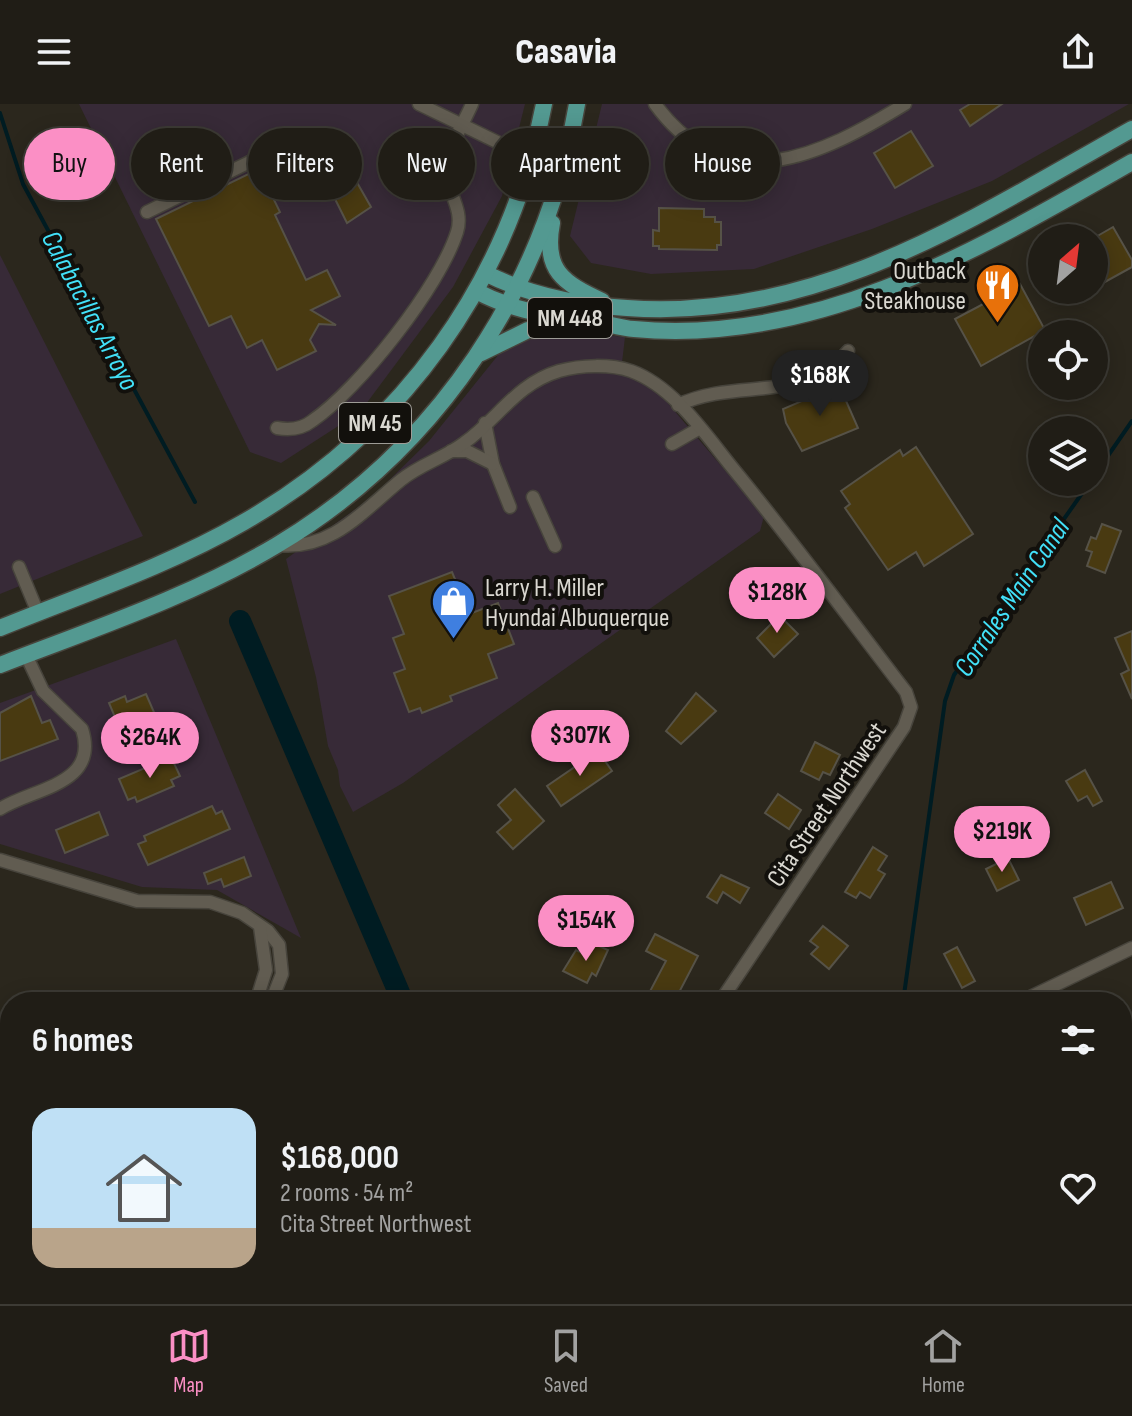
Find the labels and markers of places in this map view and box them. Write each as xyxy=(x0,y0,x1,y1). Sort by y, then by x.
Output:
place label: Outback Steakhouse xyxy=(864,256,966,317)
restaurant icon: Outback Steakhouse xyxy=(973,261,1021,324)
pin: $168K xyxy=(764,350,876,418)
pin: $128K xyxy=(721,567,833,635)
place label: Larry H. Miller Hyundai Albuquerque xyxy=(485,573,669,634)
shop icon: Larry H. Miller Hyundai Albuquerque xyxy=(430,578,478,641)
pin: $307K xyxy=(524,710,636,778)
pin: $264K xyxy=(94,712,206,780)
pin: $219K xyxy=(946,806,1058,874)
pin: $154K xyxy=(530,895,642,963)

